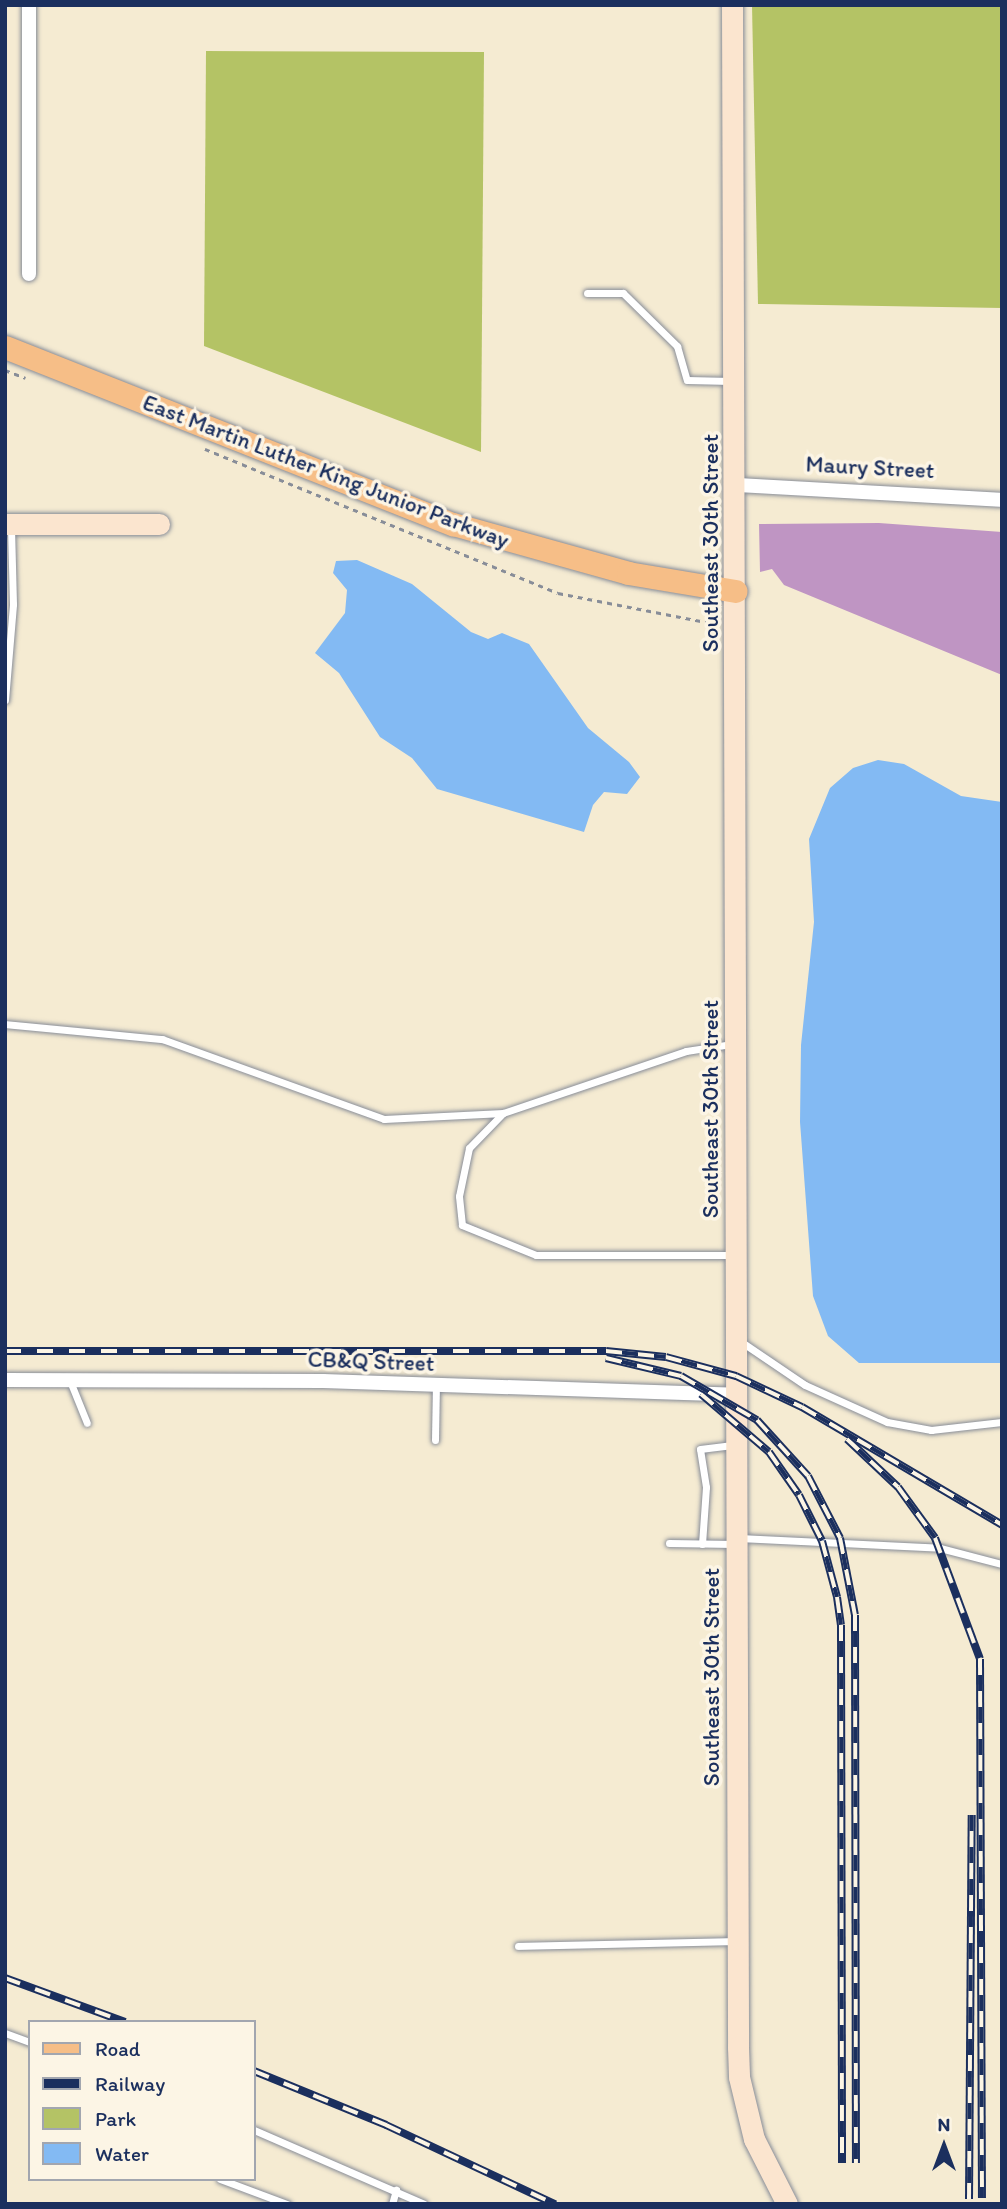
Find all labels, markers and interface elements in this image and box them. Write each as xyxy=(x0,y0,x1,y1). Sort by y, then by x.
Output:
street label: East Martin Luther King Junior Parkway xyxy=(138,388,514,554)
street label: Southeast 30th Street xyxy=(696,434,724,652)
street label: Maury Street xyxy=(805,450,935,484)
street label: Southeast 30th Street xyxy=(696,1000,724,1218)
street label: CB&Q Street xyxy=(307,1345,435,1377)
street label: Southeast 30th Street xyxy=(697,1568,725,1786)
legend xyxy=(28,2020,256,2181)
text: Road xyxy=(95,2036,140,2061)
text: Railway xyxy=(95,2071,165,2096)
text: Park xyxy=(95,2106,136,2131)
north arrow xyxy=(909,2111,979,2181)
text: N xyxy=(938,2113,950,2136)
text: Water xyxy=(95,2141,149,2166)

